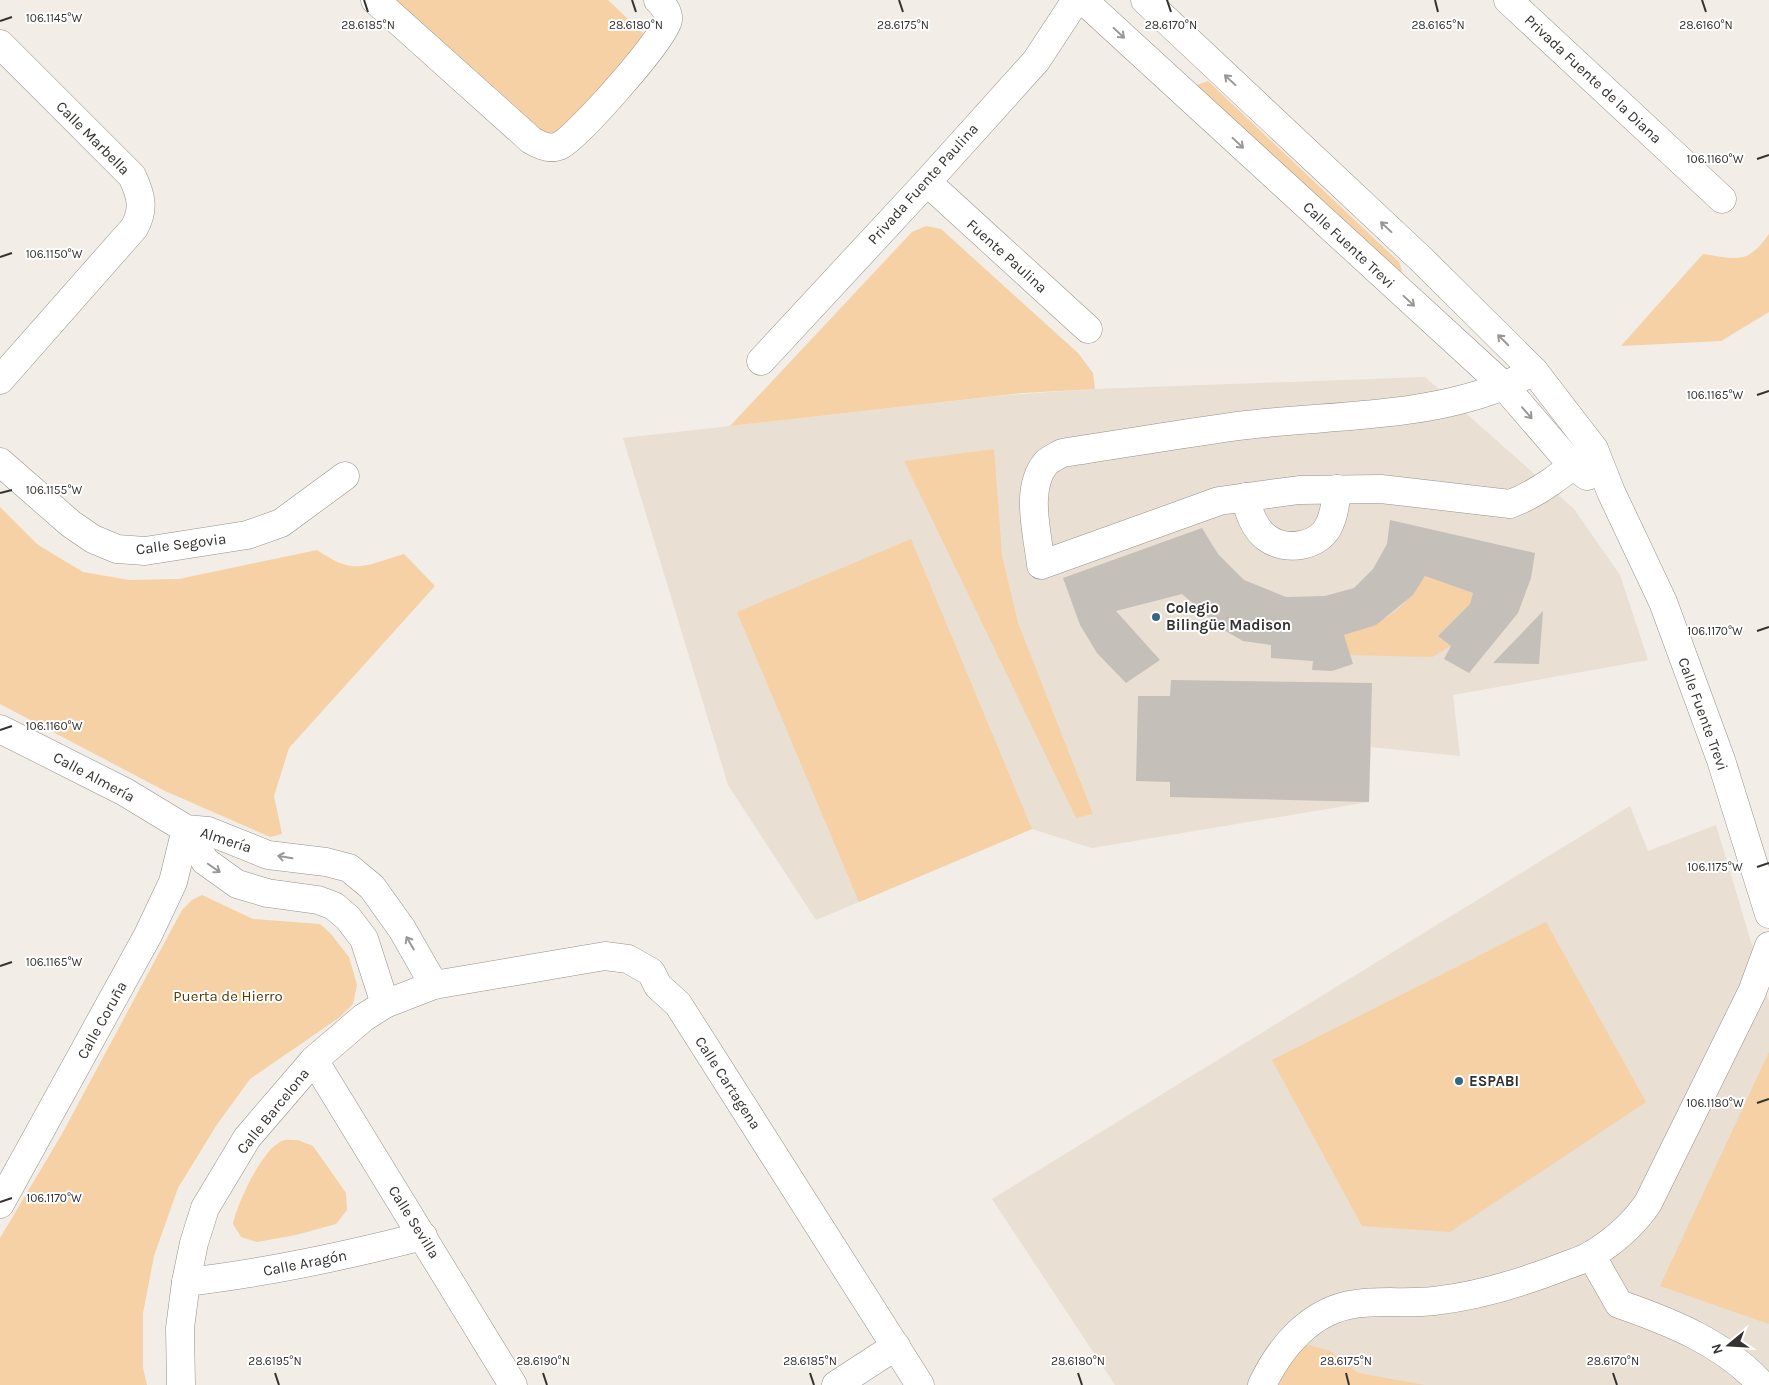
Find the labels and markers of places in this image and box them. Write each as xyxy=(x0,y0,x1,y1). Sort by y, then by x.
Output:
place label: Colegio Bilingüe Madison xyxy=(1166,599,1291,634)
marker: Colegio Bilingüe Madison xyxy=(1150,611,1162,623)
place label: ESPABI xyxy=(1469,1072,1519,1090)
marker: ESPABI xyxy=(1453,1075,1465,1087)

